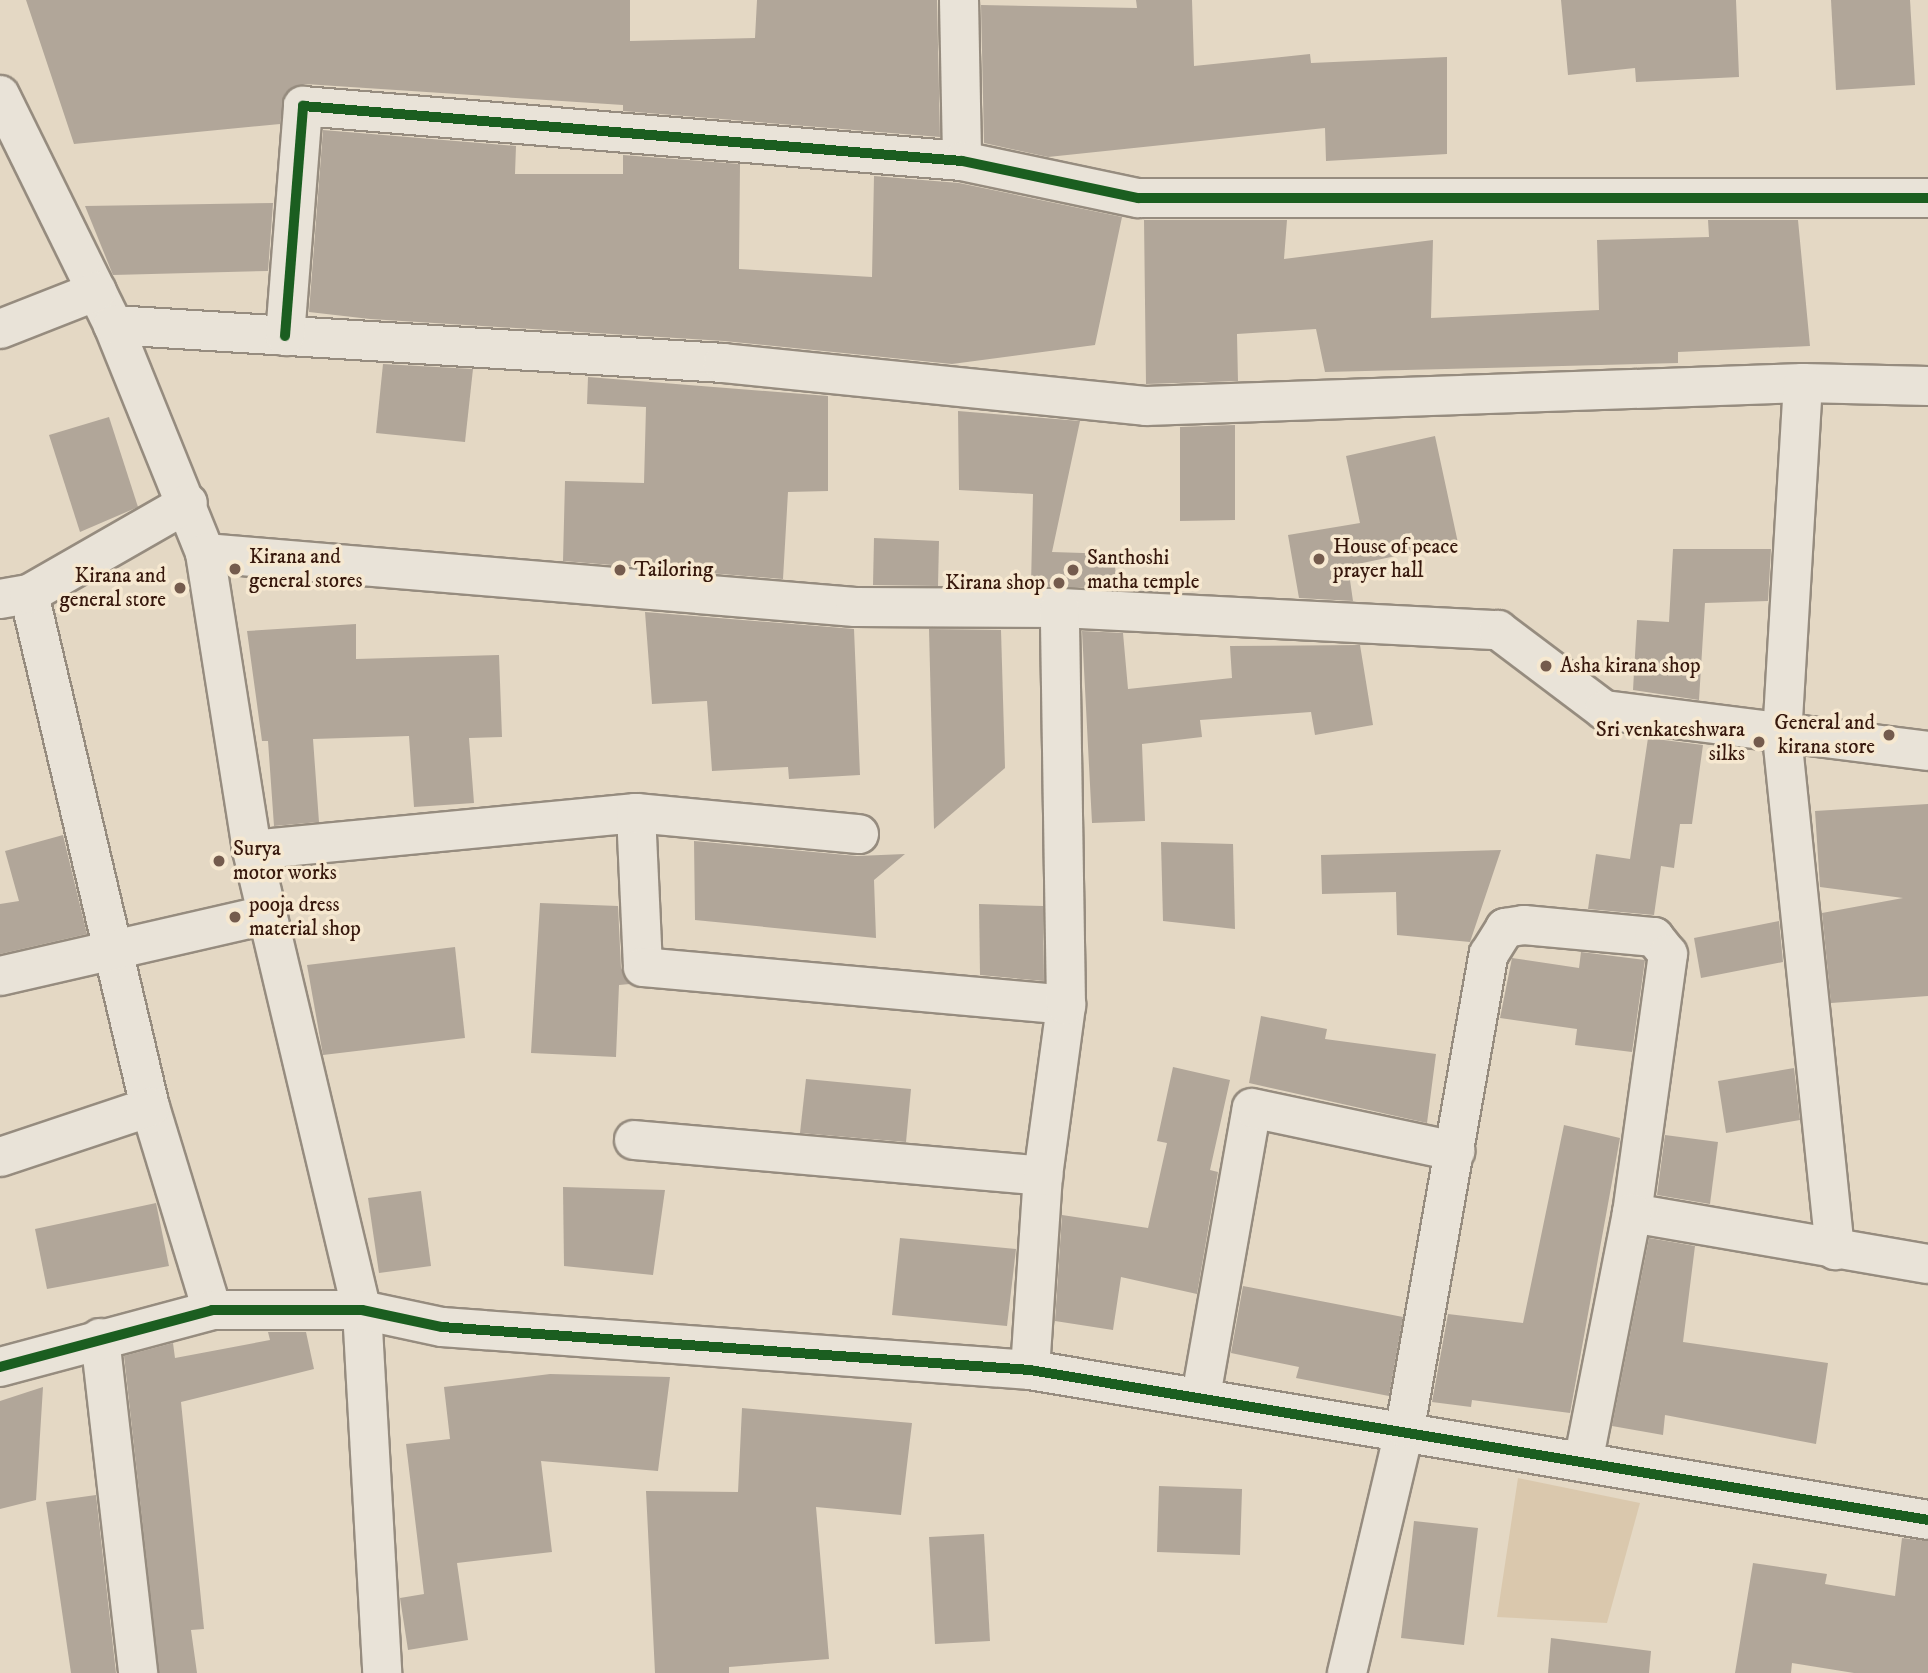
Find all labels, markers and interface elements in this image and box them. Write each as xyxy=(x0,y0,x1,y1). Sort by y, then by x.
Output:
place label: House of peace prayer hall xyxy=(1333,534,1458,584)
place label: Kirana and general stores xyxy=(249,544,362,594)
place label: Santhoshi matha temple xyxy=(1087,545,1199,595)
marker: House of peace prayer hall xyxy=(1311,551,1327,567)
place label: Tailoring xyxy=(634,557,713,583)
marker: Kirana and general stores xyxy=(227,561,243,577)
marker: Tailoring xyxy=(612,562,628,578)
marker: Santhoshi matha temple xyxy=(1065,562,1081,578)
place label: Kirana and general store xyxy=(60,563,166,613)
place label: Kirana shop xyxy=(945,570,1045,596)
marker: Kirana shop xyxy=(1051,575,1067,591)
marker: Kirana and general store xyxy=(172,580,188,596)
place label: Asha kirana shop xyxy=(1560,653,1700,679)
marker: Asha kirana shop xyxy=(1538,658,1554,674)
place label: General and kirana store xyxy=(1774,710,1875,760)
place label: Sri venkateshwara silks xyxy=(1596,717,1745,767)
marker: General and kirana store xyxy=(1881,727,1897,743)
marker: Sri venkateshwara silks xyxy=(1751,734,1767,750)
place label: Surya motor works xyxy=(233,836,337,886)
marker: Surya motor works xyxy=(211,853,227,869)
place label: pooja dress material shop xyxy=(249,892,361,942)
marker: pooja dress material shop xyxy=(227,909,243,925)

